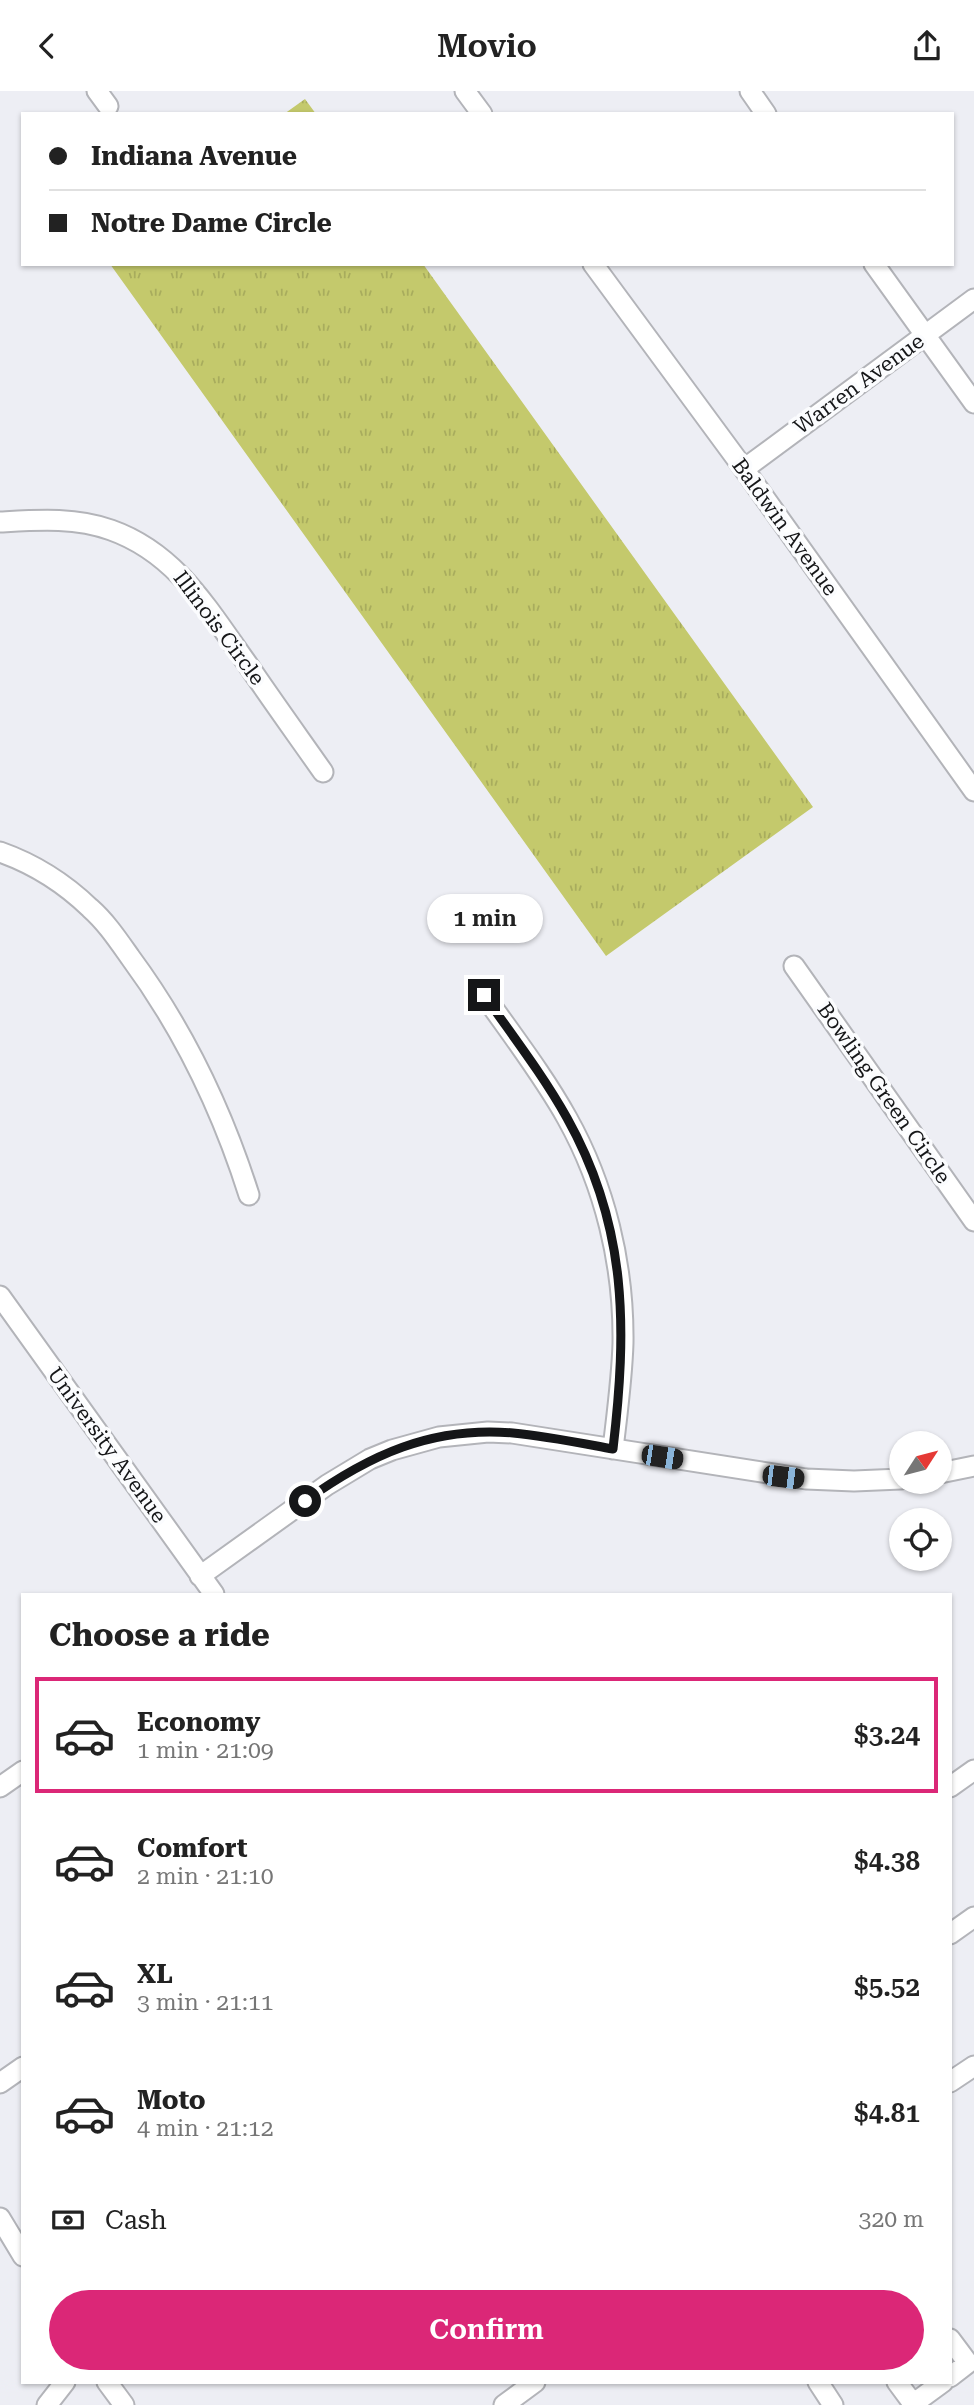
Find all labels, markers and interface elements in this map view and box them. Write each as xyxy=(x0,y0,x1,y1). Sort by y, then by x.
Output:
icon: back xyxy=(28,27,66,65)
text: Movio xyxy=(437,27,537,65)
icon: share xyxy=(908,27,946,65)
text: Indiana Avenue xyxy=(91,141,297,171)
text: Notre Dame Circle xyxy=(91,208,332,238)
street label: Warren Avenue xyxy=(789,329,929,439)
street label: Baldwin Avenue xyxy=(727,454,843,600)
street label: Illinois Circle xyxy=(168,566,270,690)
callout: 1 min xyxy=(426,893,542,943)
text: 1 min xyxy=(453,905,517,932)
route end xyxy=(468,979,500,1011)
street label: Bowling Green Circle xyxy=(813,998,955,1188)
street label: University Avenue xyxy=(43,1363,171,1527)
north arrow xyxy=(889,1431,952,1495)
map controls xyxy=(889,1431,952,1571)
car xyxy=(640,1443,685,1471)
car xyxy=(761,1464,806,1490)
route start xyxy=(289,1485,321,1517)
button: locate xyxy=(889,1508,952,1571)
text: Choose a ride xyxy=(49,1616,270,1654)
icon: car xyxy=(53,1704,116,1767)
text: Economy xyxy=(137,1707,260,1737)
text: $3.24 xyxy=(854,1720,920,1750)
text: 1 min · 21:09 xyxy=(137,1737,274,1764)
icon: car xyxy=(53,1830,116,1893)
text: Comfort xyxy=(137,1833,247,1863)
text: $4.38 xyxy=(854,1846,920,1876)
text: 2 min · 21:10 xyxy=(137,1863,274,1890)
icon: car xyxy=(53,1956,116,2019)
text: XL xyxy=(137,1959,173,1989)
text: $5.52 xyxy=(854,1972,920,2002)
text: 3 min · 21:11 xyxy=(137,1989,274,2016)
icon: car xyxy=(53,2082,116,2145)
text: Moto xyxy=(137,2085,206,2115)
text: $4.81 xyxy=(854,2098,920,2128)
text: 4 min · 21:12 xyxy=(137,2115,274,2142)
icon: cash xyxy=(49,2201,87,2239)
text: Cash xyxy=(105,2205,167,2235)
text: 320 m xyxy=(859,2206,924,2233)
button: Confirm xyxy=(49,2290,924,2370)

